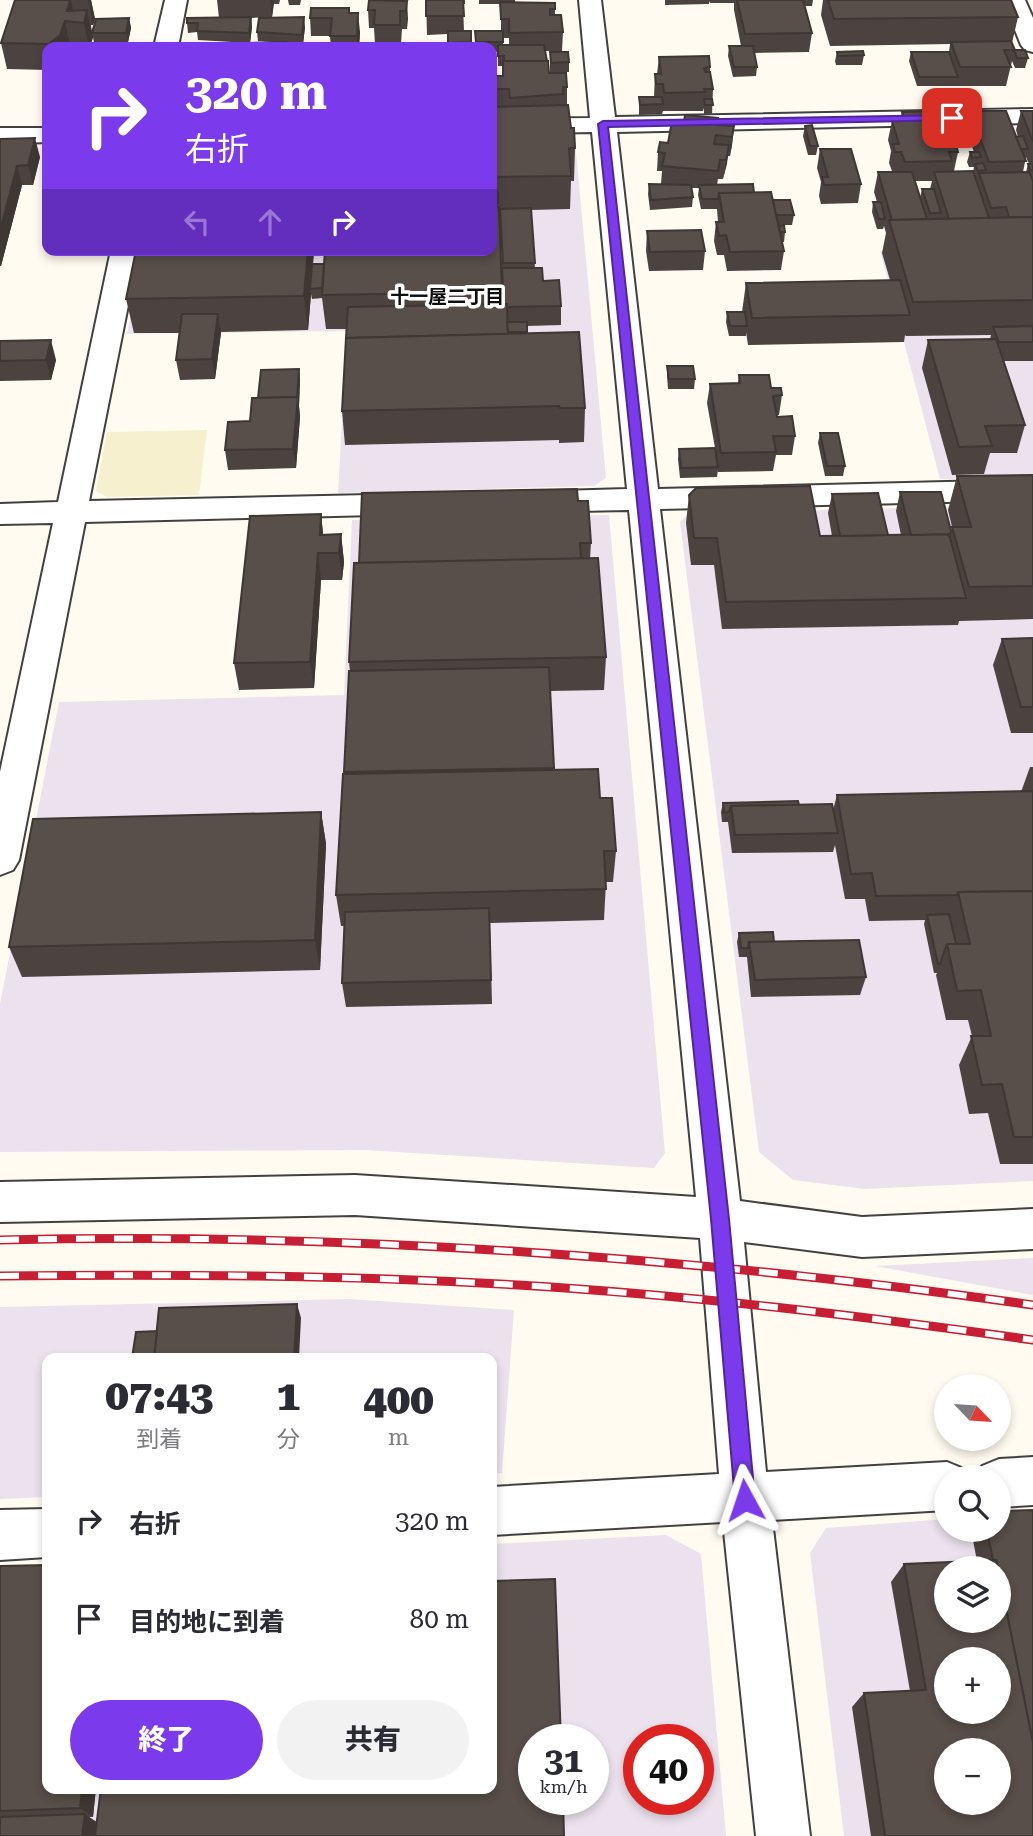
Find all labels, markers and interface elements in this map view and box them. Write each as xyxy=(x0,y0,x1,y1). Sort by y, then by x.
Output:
text: 320 m xyxy=(185,64,327,121)
icon: right xyxy=(70,70,161,161)
pin xyxy=(922,88,982,148)
icon: arrive xyxy=(933,99,971,137)
text: 右折 xyxy=(185,130,249,168)
icon: left xyxy=(178,203,216,241)
icon: ahead xyxy=(251,203,289,241)
icon: right xyxy=(324,203,362,241)
district label: 十一屋二丁目 xyxy=(390,285,504,308)
text: 07:43 xyxy=(105,1371,213,1420)
text: 1 xyxy=(276,1371,300,1420)
north arrow xyxy=(934,1374,1012,1451)
map controls xyxy=(934,1374,1011,1815)
text: 400 xyxy=(363,1375,434,1424)
text: m xyxy=(388,1424,409,1451)
text: 到着 xyxy=(136,1426,182,1453)
text: 分 xyxy=(277,1426,300,1453)
position arrow xyxy=(708,1463,782,1537)
button: search xyxy=(934,1465,1011,1542)
icon: right xyxy=(70,1502,108,1540)
text: 320 m xyxy=(395,1506,469,1536)
text: 右折 xyxy=(129,1509,181,1539)
button: layers xyxy=(934,1556,1011,1633)
icon: arrive xyxy=(70,1600,108,1638)
text: 80 m xyxy=(410,1604,469,1634)
text: 目的地に到着 xyxy=(129,1607,285,1637)
button: + xyxy=(934,1647,1011,1724)
button: 終了 xyxy=(70,1700,263,1780)
button: 共有 xyxy=(277,1700,469,1780)
speed limit sign: 40 xyxy=(623,1724,714,1815)
button: − xyxy=(934,1738,1011,1815)
text: 31 xyxy=(544,1740,583,1781)
text: km/h xyxy=(539,1776,588,1797)

